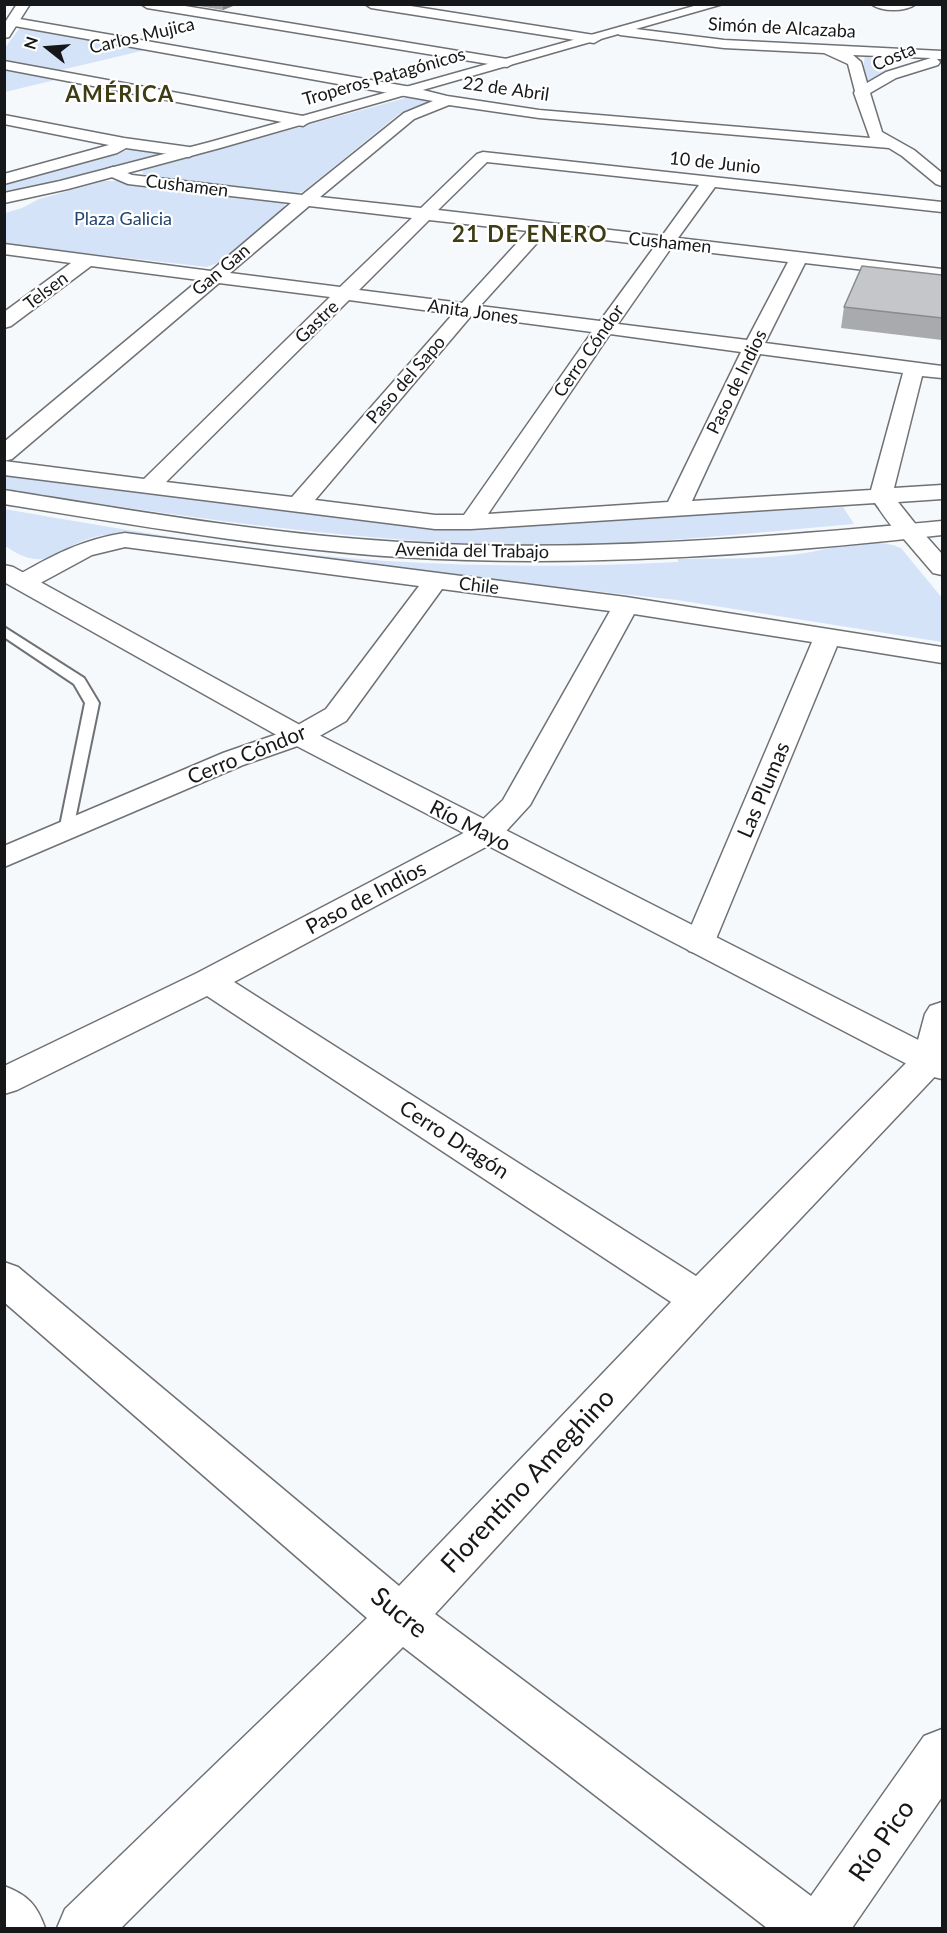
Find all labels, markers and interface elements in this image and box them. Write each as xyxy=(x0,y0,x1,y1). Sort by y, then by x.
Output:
street label: Carlos Mujica xyxy=(87,13,197,59)
street label: Simón de Alcazaba xyxy=(708,13,856,43)
north arrow xyxy=(18,18,78,78)
text: N xyxy=(19,34,41,51)
street label: Costa xyxy=(869,38,919,76)
street label: Troperos Patagónicos xyxy=(300,43,468,111)
street label: 22 de Abril xyxy=(461,72,551,106)
district label: AMÉRICA xyxy=(65,82,175,108)
street label: 10 de Junio xyxy=(668,147,762,179)
street label: Cushamen xyxy=(144,170,230,202)
park label: Plaza Galicia xyxy=(74,208,172,230)
district label: 21 DE ENERO xyxy=(452,222,608,248)
street label: Cushamen xyxy=(628,228,712,258)
street label: Gan Gan xyxy=(188,240,254,300)
street label: Telsen xyxy=(20,267,72,315)
street label: Anita Jones xyxy=(426,295,520,329)
street label: Gastre xyxy=(291,296,343,348)
street label: Cerro Cóndor xyxy=(549,301,629,401)
street label: Paso de Indios xyxy=(702,326,772,438)
street label: Paso del Sapo xyxy=(362,332,450,428)
street label: Avenida del Trabajo xyxy=(395,539,549,563)
street label: Chile xyxy=(458,573,500,599)
street label: Cerro Cóndor xyxy=(184,720,310,790)
street label: Las Plumas xyxy=(733,738,795,842)
street label: Río Mayo xyxy=(425,795,515,857)
street label: Paso de Indios xyxy=(302,856,430,940)
street label: Cerro Dragón xyxy=(395,1095,513,1185)
street label: Florentino Ameghino xyxy=(435,1382,621,1580)
street label: Sucre xyxy=(365,1581,433,1645)
street label: Río Pico xyxy=(843,1794,921,1888)

